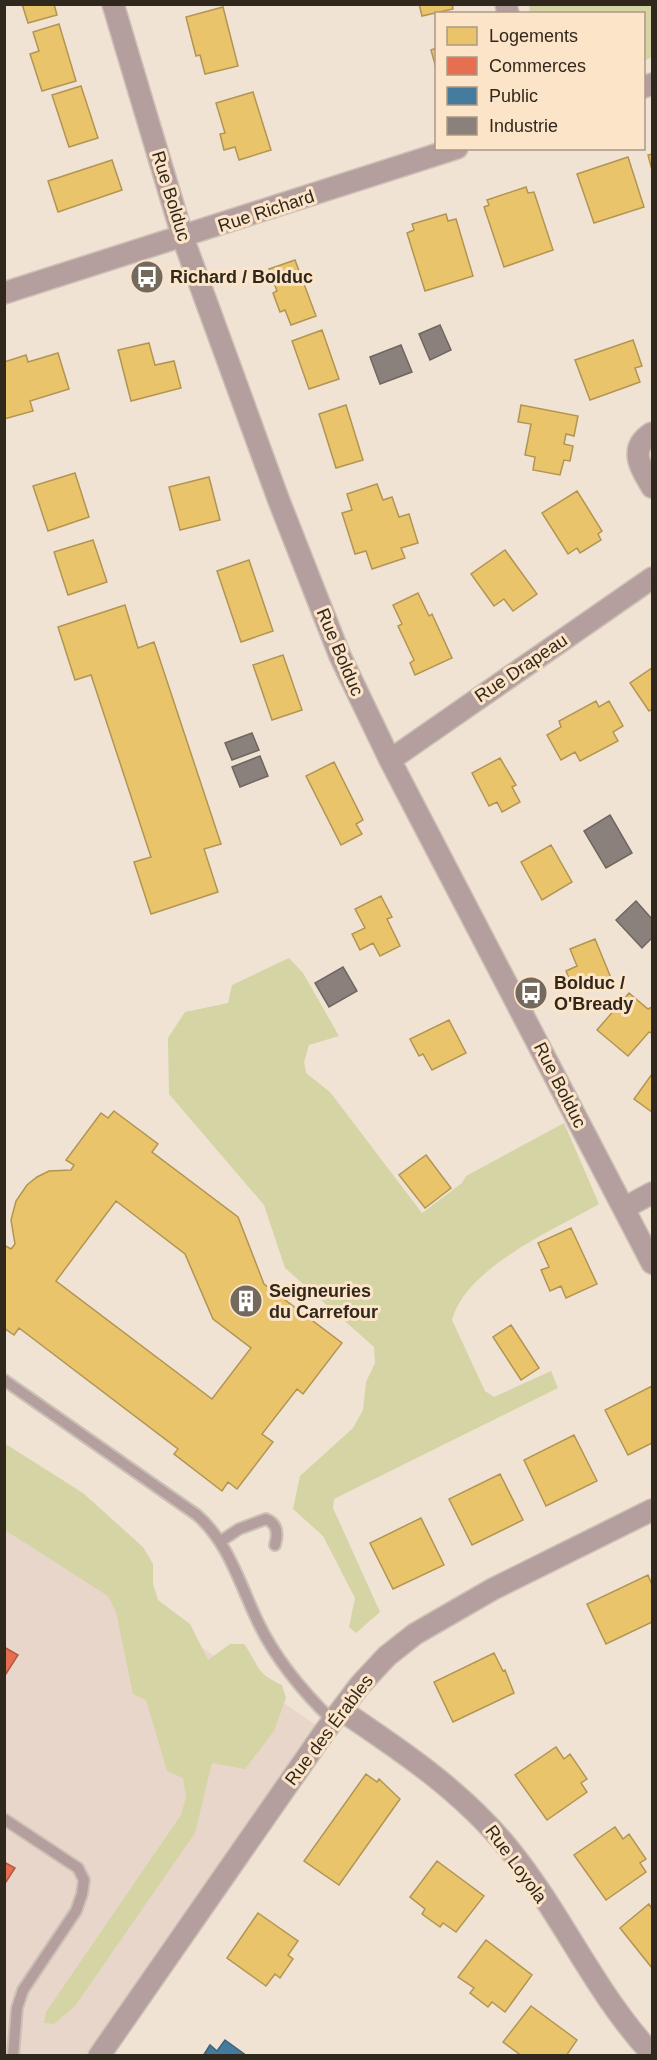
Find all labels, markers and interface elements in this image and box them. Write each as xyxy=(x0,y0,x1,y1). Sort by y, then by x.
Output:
legend xyxy=(435,12,645,150)
text: Logements xyxy=(489,26,578,46)
text: Commerces xyxy=(489,56,586,76)
text: Public xyxy=(489,86,538,106)
text: Industrie xyxy=(489,116,558,136)
street label: Rue Bolduc xyxy=(148,149,194,243)
street label: Rue Richard xyxy=(215,186,317,236)
bus stop icon: Richard / Bolduc xyxy=(129,259,165,295)
place label: Richard / Bolduc xyxy=(170,267,313,287)
street label: Rue Bolduc xyxy=(313,605,367,699)
street label: Rue Drapeau xyxy=(471,630,571,706)
place label: Bolduc / O'Bready xyxy=(554,973,633,1014)
bus stop icon: Bolduc / O'Bready xyxy=(513,975,549,1011)
street label: Rue Bolduc xyxy=(530,1039,590,1131)
place label: Seigneuries du Carrefour xyxy=(269,1281,378,1322)
building icon: Seigneuries du Carrefour xyxy=(228,1283,264,1319)
street label: Rue des Érables xyxy=(281,1671,377,1789)
street label: Rue Loyola xyxy=(481,1821,551,1908)

